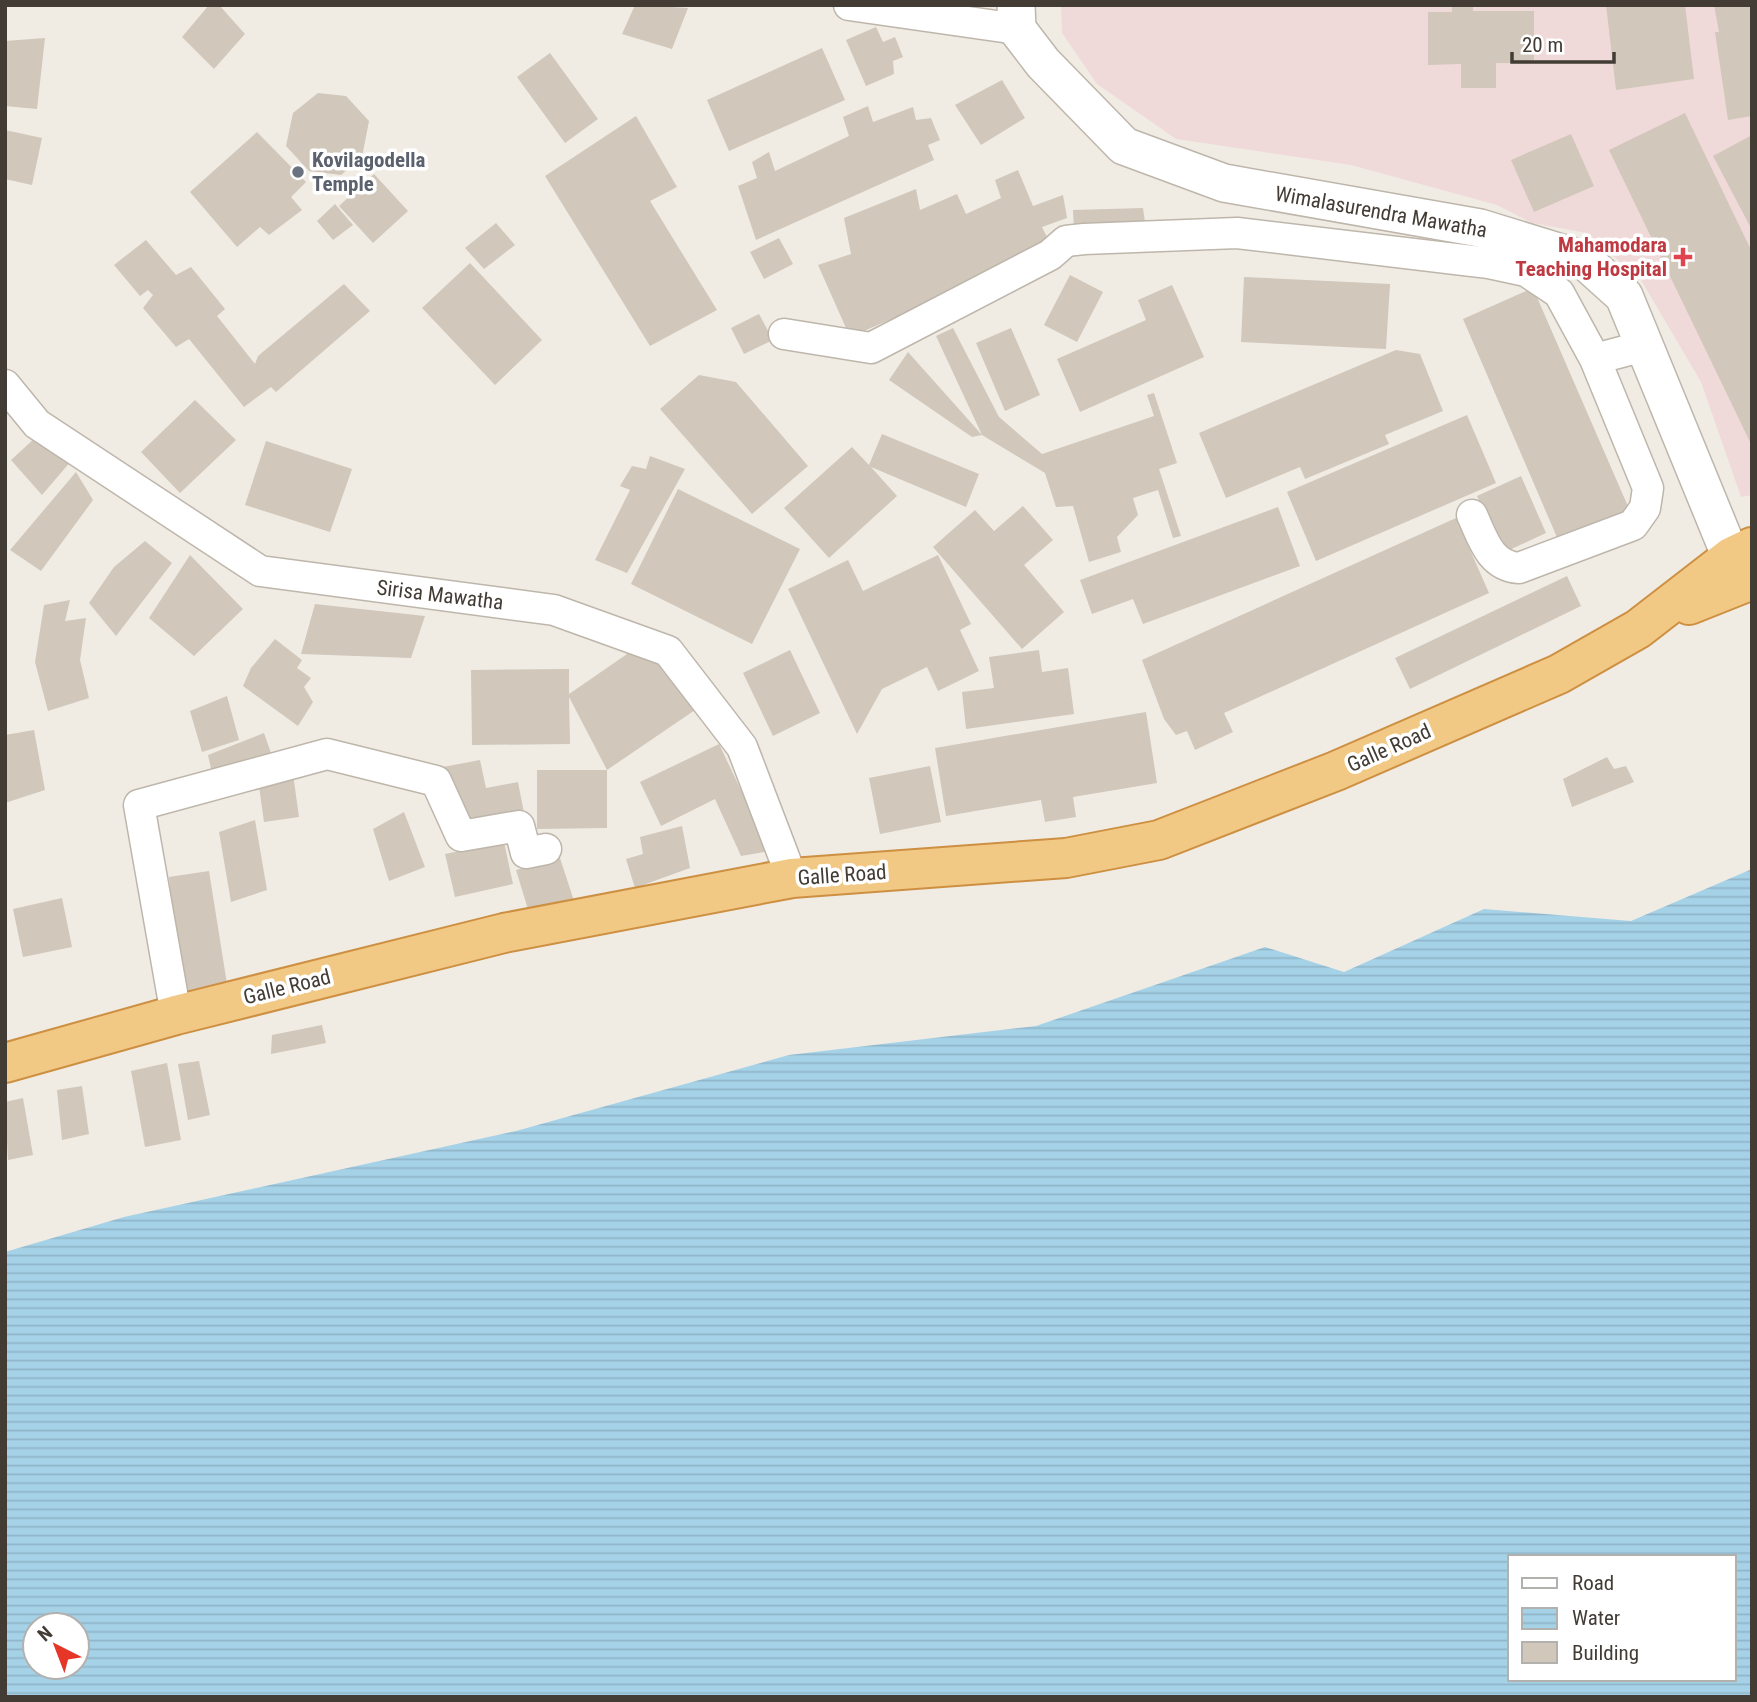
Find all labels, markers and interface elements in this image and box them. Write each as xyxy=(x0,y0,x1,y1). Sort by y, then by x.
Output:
scale bar xyxy=(1512,21,1614,65)
text: 20 m xyxy=(1522,33,1563,57)
place label: Kovilagodella Temple xyxy=(312,148,426,196)
marker: Kovilagodella Temple xyxy=(290,164,306,180)
street label: Wimalasurendra Mawatha xyxy=(1273,182,1489,242)
place label: Mahamodara Teaching Hospital xyxy=(1515,233,1667,281)
marker: Mahamodara Teaching Hospital xyxy=(1673,247,1693,267)
street label: Sirisa Mawatha xyxy=(375,575,505,615)
street label: Galle Road xyxy=(1343,719,1435,777)
street label: Galle Road xyxy=(797,860,887,890)
street label: Galle Road xyxy=(241,965,333,1009)
legend xyxy=(1508,1555,1736,1681)
text: Road xyxy=(1572,1571,1614,1595)
text: Water xyxy=(1572,1606,1620,1630)
north arrow xyxy=(21,1611,91,1681)
text: N xyxy=(33,1621,57,1646)
text: Building xyxy=(1572,1641,1639,1665)

